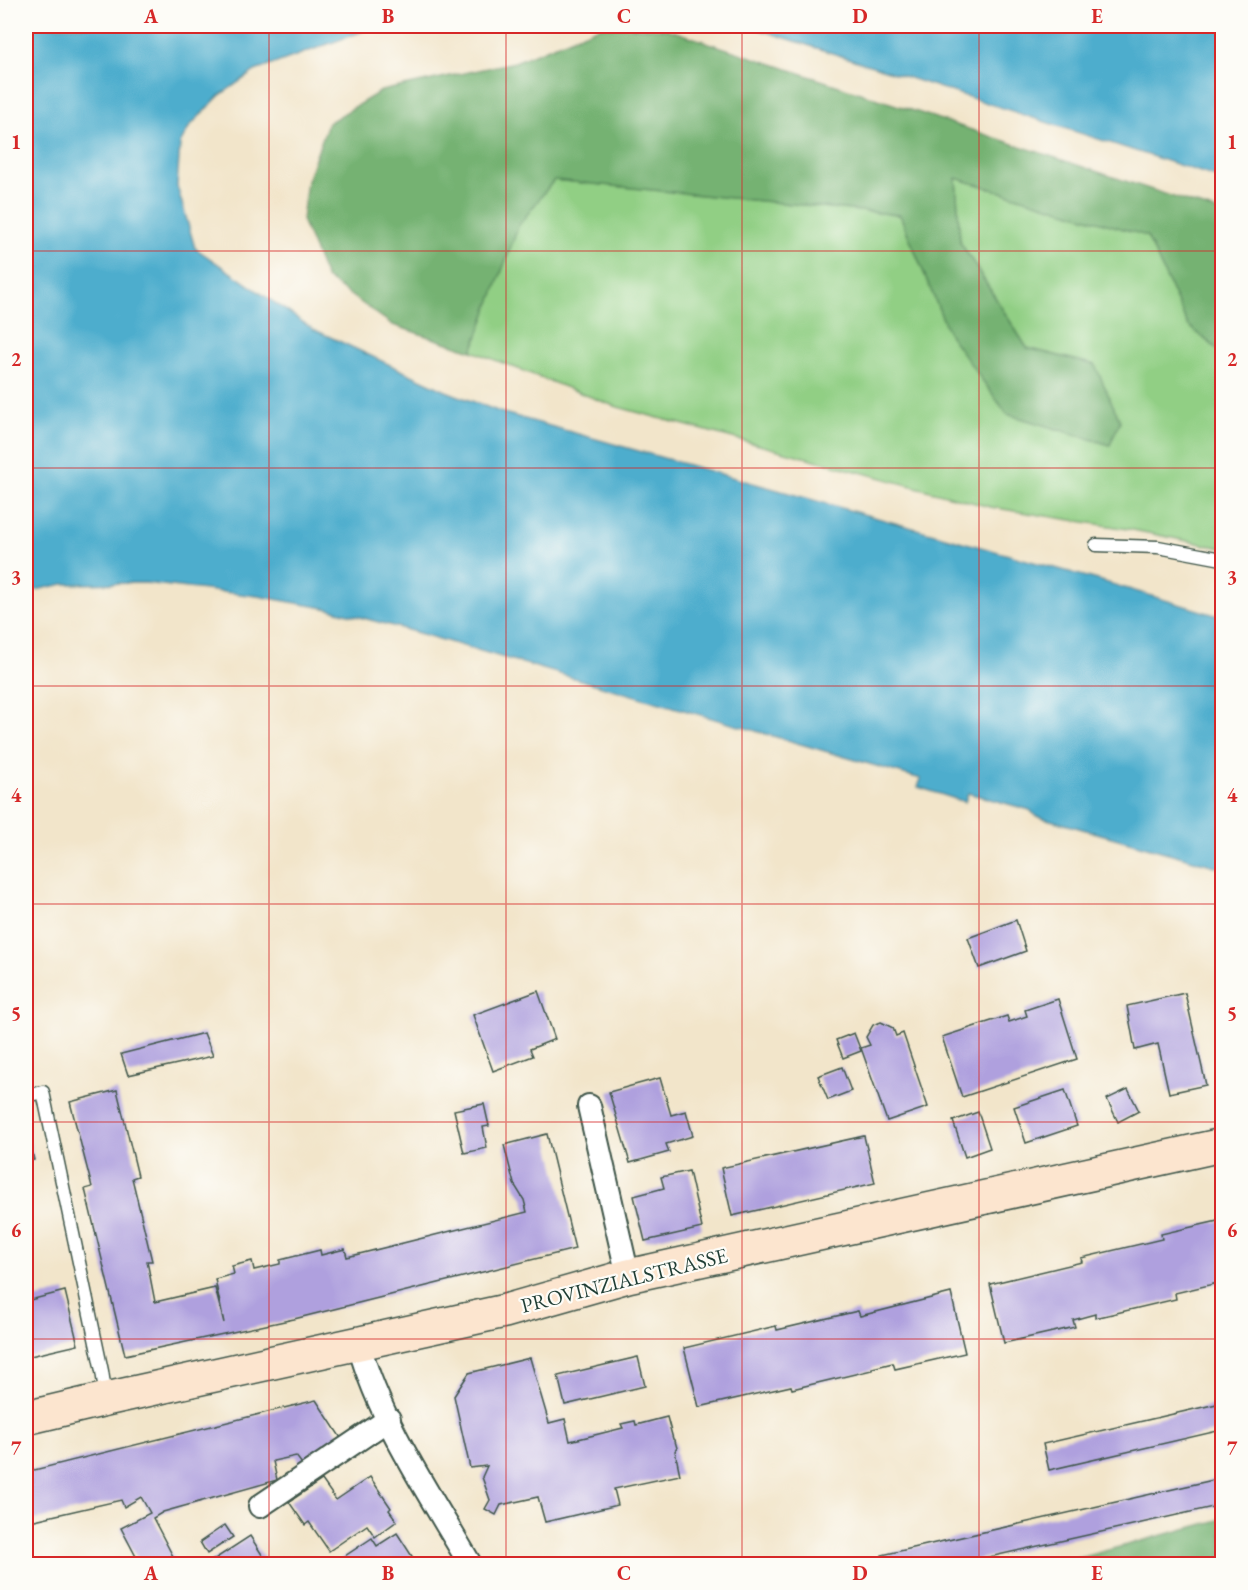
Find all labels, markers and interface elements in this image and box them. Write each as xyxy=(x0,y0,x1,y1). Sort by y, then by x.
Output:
text: A xyxy=(143,3,159,29)
text: B xyxy=(382,3,394,29)
text: C xyxy=(617,3,631,29)
text: D xyxy=(852,3,868,29)
text: E xyxy=(1091,3,1103,29)
text: 1 xyxy=(11,129,21,155)
text: 1 xyxy=(1227,129,1237,155)
text: 2 xyxy=(11,346,22,372)
text: 2 xyxy=(1227,346,1238,372)
text: 3 xyxy=(11,564,21,590)
text: 3 xyxy=(1227,564,1237,590)
text: 4 xyxy=(11,782,22,808)
text: 4 xyxy=(1227,782,1238,808)
text: 5 xyxy=(11,1000,21,1026)
text: 5 xyxy=(1227,1000,1237,1026)
text: 6 xyxy=(11,1217,22,1243)
text: 6 xyxy=(1227,1217,1238,1243)
street label: PROVINZIALSTRASSE xyxy=(518,1241,730,1319)
text: 7 xyxy=(11,1435,22,1461)
text: 7 xyxy=(1227,1435,1238,1461)
text: A xyxy=(143,1560,159,1586)
text: B xyxy=(382,1560,394,1586)
text: C xyxy=(617,1560,631,1586)
text: D xyxy=(852,1560,868,1586)
text: E xyxy=(1091,1560,1103,1586)

